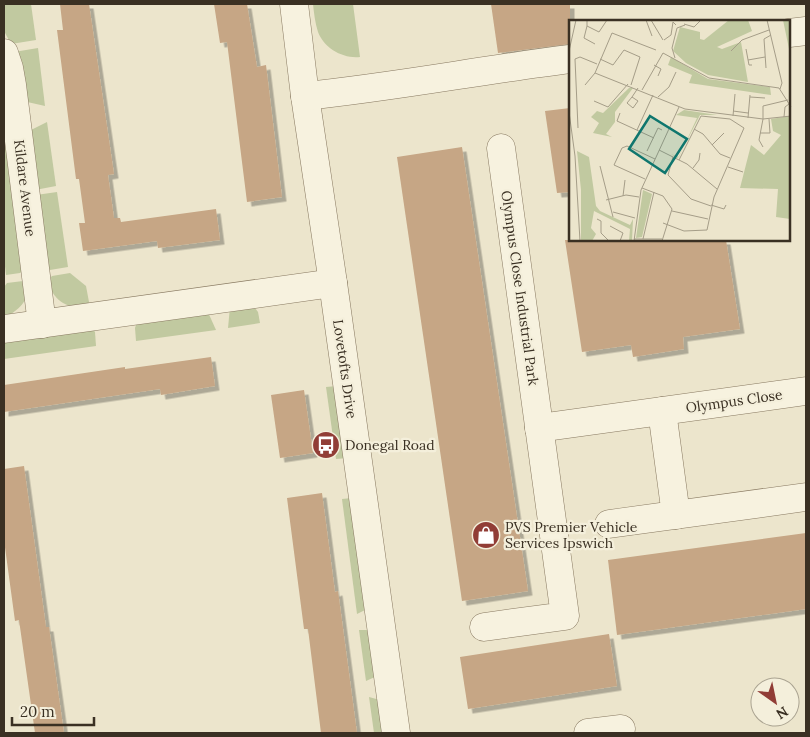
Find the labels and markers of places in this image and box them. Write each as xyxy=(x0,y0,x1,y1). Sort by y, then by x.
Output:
bus stop icon: Donegal Road xyxy=(311,430,341,460)
place label: Donegal Road xyxy=(345,436,435,454)
place label: PVS Premier Vehicle Services Ipswich xyxy=(505,518,638,552)
shop icon: PVS Premier Vehicle Services Ipswich xyxy=(471,520,501,550)

